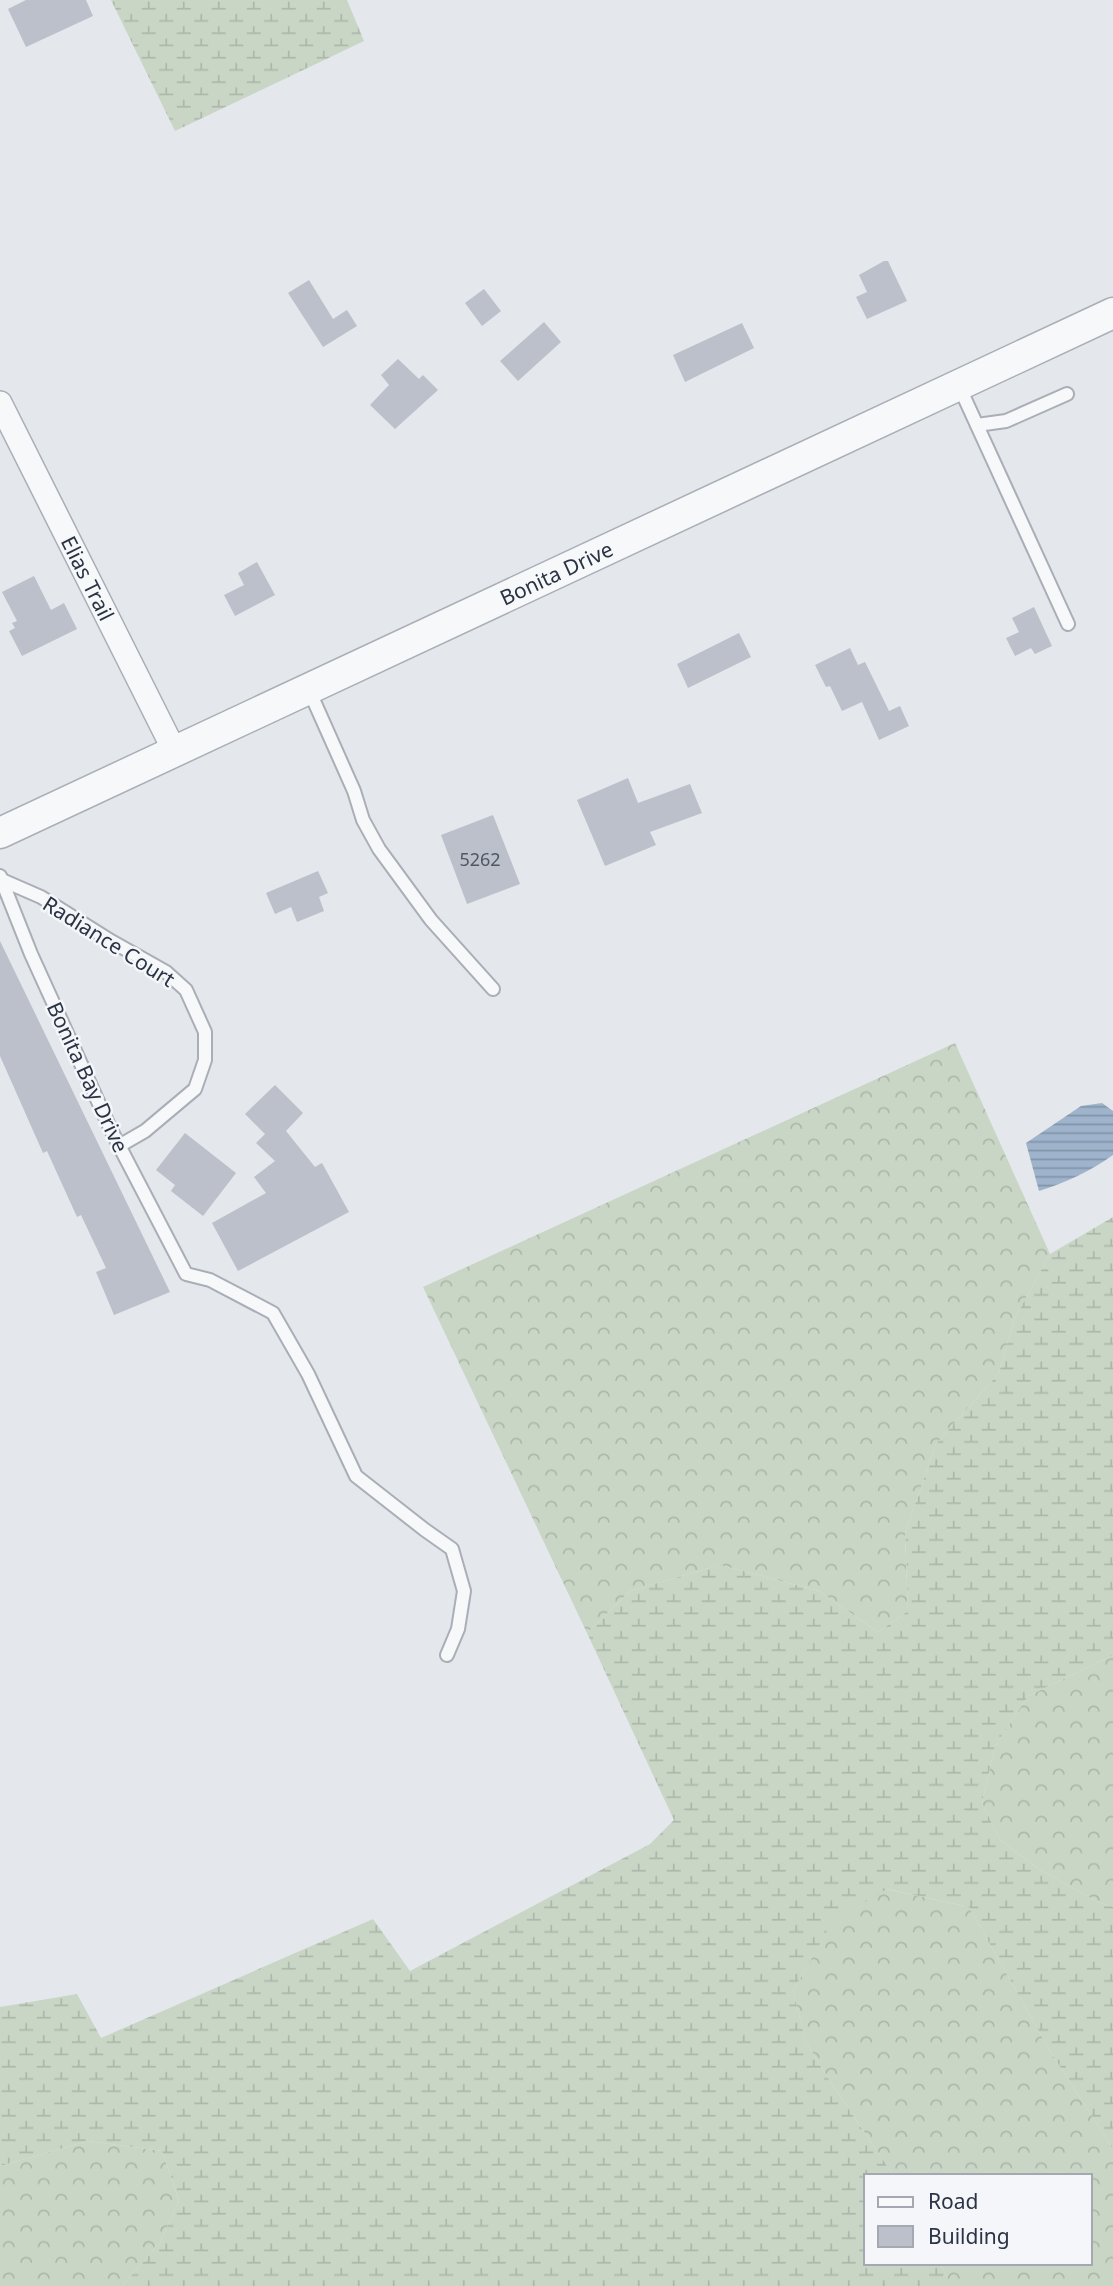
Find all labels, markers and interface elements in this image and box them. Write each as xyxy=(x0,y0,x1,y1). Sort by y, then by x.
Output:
street label: Elias Trail xyxy=(55,531,121,625)
street label: Bonita Drive xyxy=(495,535,617,612)
house number: 5262 xyxy=(459,847,501,871)
street label: Radiance Court xyxy=(38,889,181,993)
street label: Bonita Bay Drive xyxy=(41,997,135,1157)
legend xyxy=(864,2174,1092,2265)
text: Road xyxy=(928,2187,978,2215)
text: Building xyxy=(928,2222,1010,2250)

